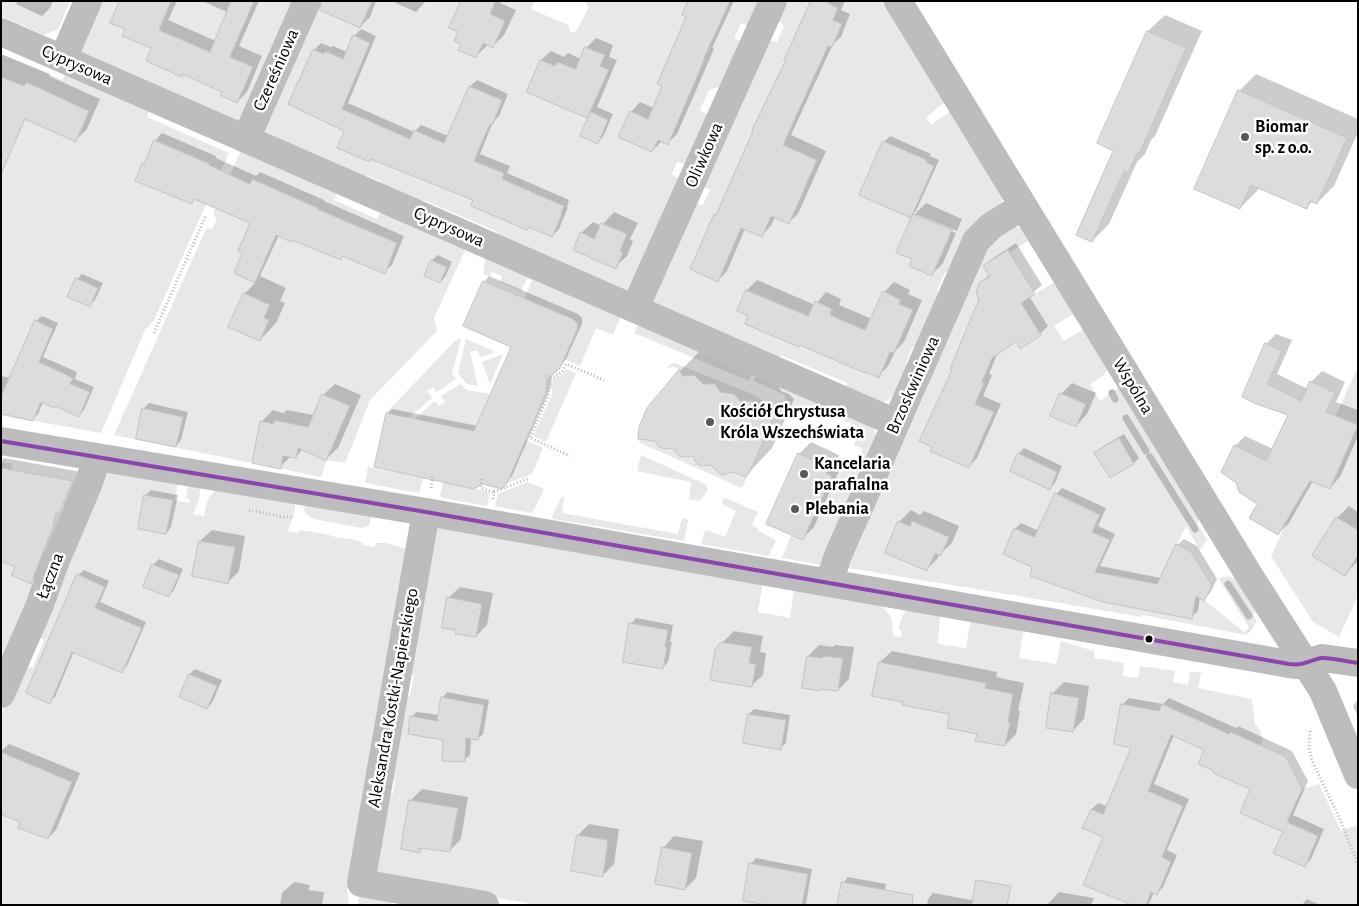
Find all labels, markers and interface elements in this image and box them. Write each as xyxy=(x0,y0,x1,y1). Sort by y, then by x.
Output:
street label: Czereśniowa xyxy=(248,26,304,114)
street label: Cyprysowa xyxy=(38,40,116,90)
place label: Biomar sp. z o.o. xyxy=(1255,116,1312,158)
street label: Oliwkowa xyxy=(680,119,728,191)
marker: Biomar sp. z o.o. xyxy=(1239,131,1251,143)
street label: Cyprysowa xyxy=(410,202,488,252)
street label: Brzoskwiniowa xyxy=(882,333,944,437)
street label: Wspólna xyxy=(1108,354,1158,418)
place label: Kościół Chrystusa Króla Wszechświata xyxy=(720,401,864,444)
marker: Kościół Chrystusa Króla Wszechświata xyxy=(704,416,716,428)
place label: Kancelaria parafialna xyxy=(814,453,891,496)
marker: Kancelaria parafialna xyxy=(798,468,810,480)
place label: Plebania xyxy=(805,498,869,520)
marker: Plebania xyxy=(789,503,801,515)
street label: Łączna xyxy=(31,550,69,602)
street label: Aleksandra Kostki-Napierskiego xyxy=(363,586,423,810)
unlabelled marker xyxy=(1144,634,1154,644)

